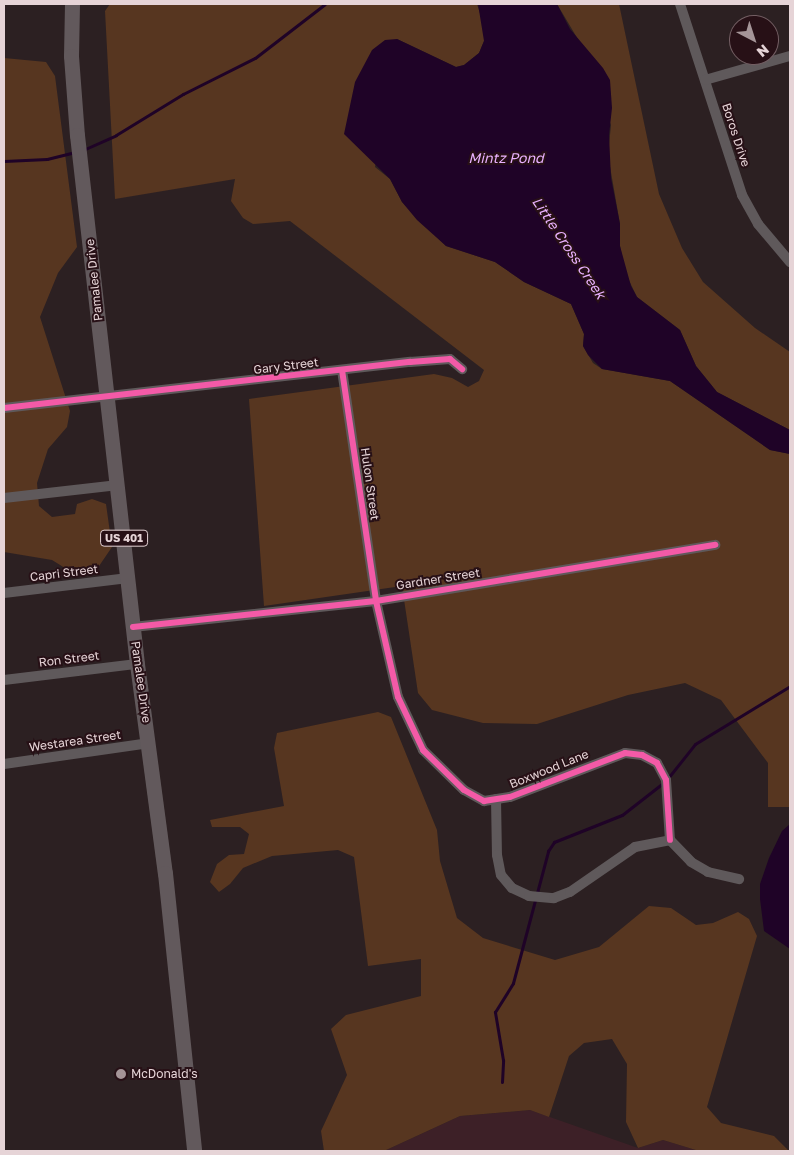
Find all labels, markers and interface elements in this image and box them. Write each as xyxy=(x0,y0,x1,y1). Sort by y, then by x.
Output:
north arrow xyxy=(729,15,779,65)
text: N xyxy=(754,41,773,61)
street label: Boros Drive xyxy=(719,101,753,169)
water label: Mintz Pond xyxy=(468,150,544,166)
water label: Little Cross Creek xyxy=(529,194,609,302)
street label: Pamalee Drive xyxy=(83,238,105,322)
street label: Gary Street xyxy=(253,355,319,377)
street label: Hulon Street xyxy=(358,447,382,521)
road number: US 401 xyxy=(99,530,149,546)
street label: Capri Street xyxy=(29,562,99,584)
street label: Gardner Street xyxy=(395,565,481,593)
street label: Pamalee Drive xyxy=(128,640,154,724)
street label: Ron Street xyxy=(38,648,100,670)
street label: Westarea Street xyxy=(28,727,122,755)
street label: Boxwood Lane xyxy=(507,747,591,791)
place label: McDonald's xyxy=(131,1067,198,1081)
marker: McDonald's xyxy=(115,1068,127,1080)

